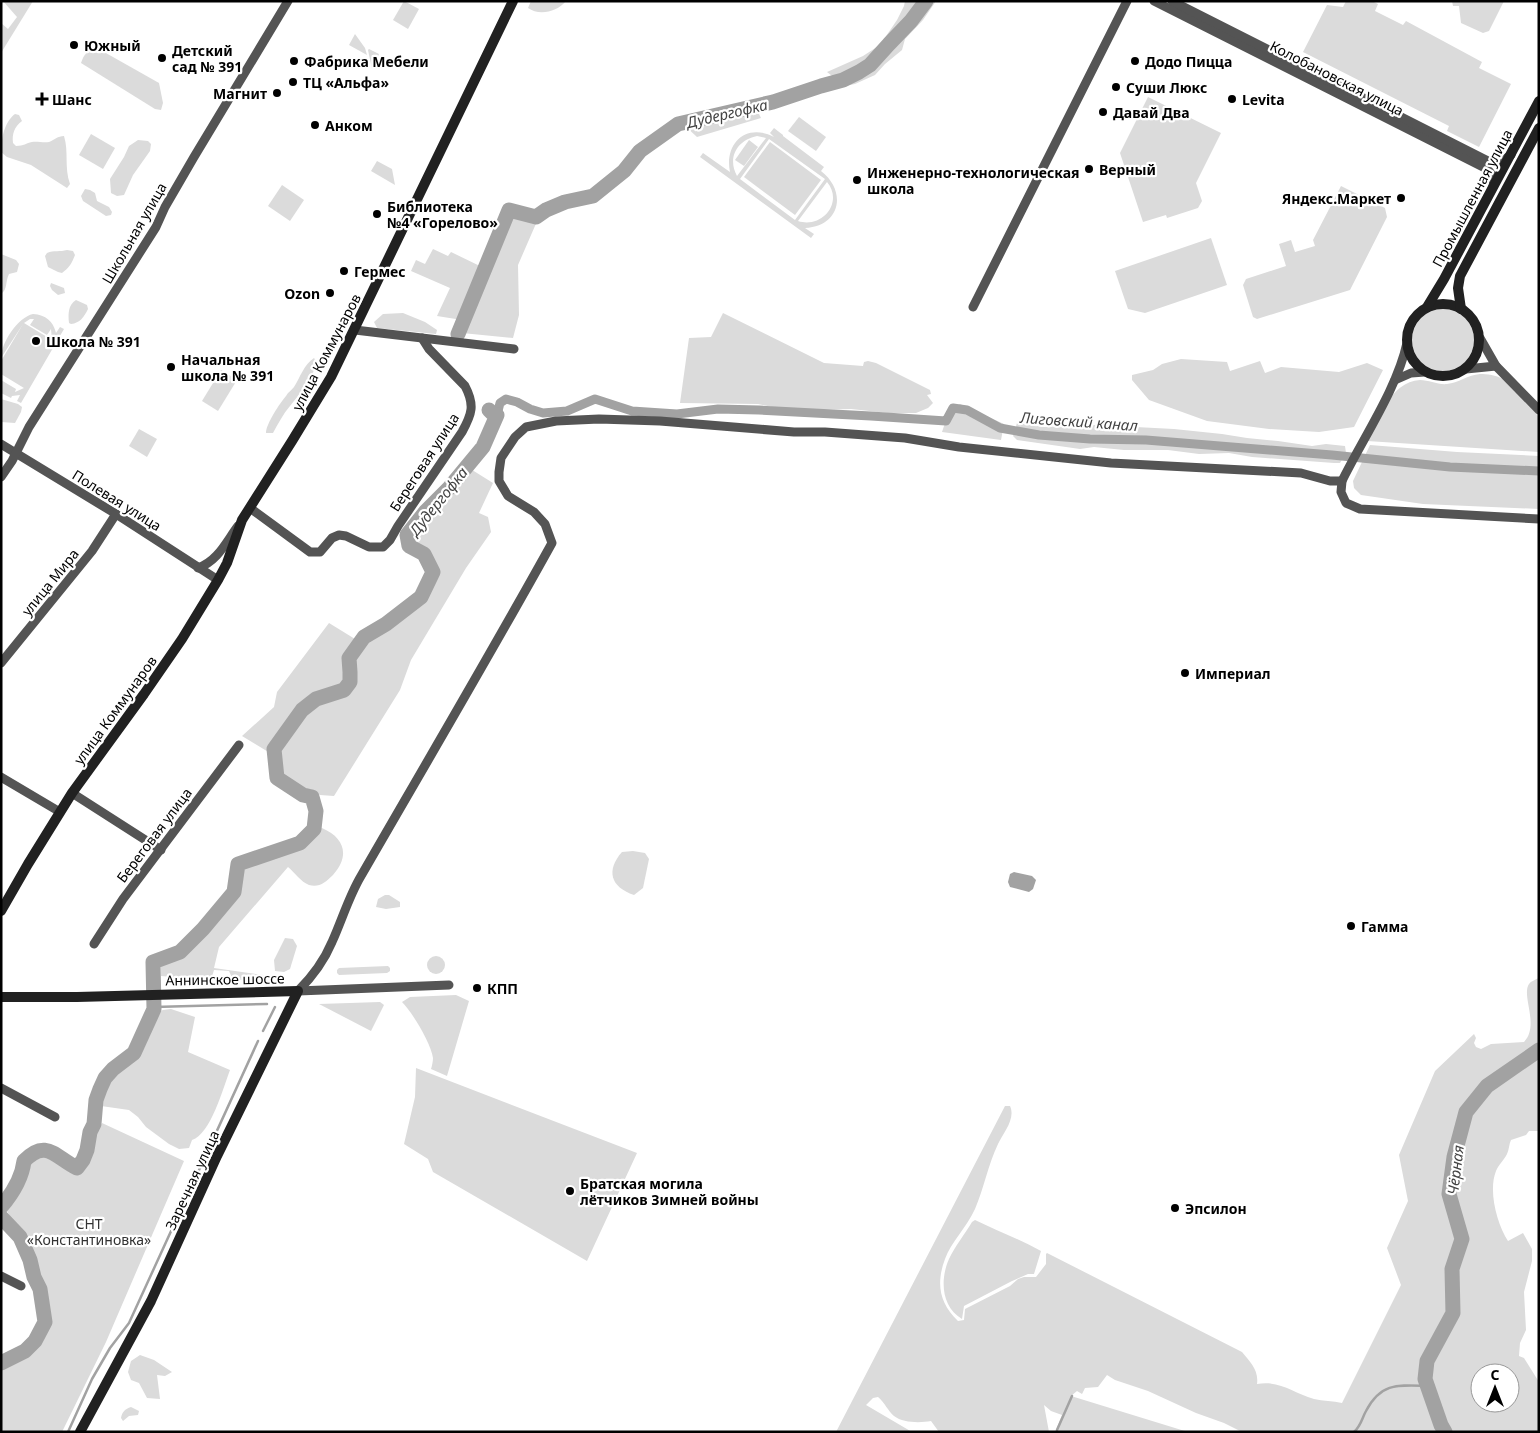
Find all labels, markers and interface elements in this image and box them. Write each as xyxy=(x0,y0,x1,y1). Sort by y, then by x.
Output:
place label: Южный xyxy=(84,36,141,55)
street label: Колобановская улица xyxy=(1267,36,1407,120)
marker: Южный xyxy=(68,39,80,51)
place label: Детский сад № 391 xyxy=(172,41,242,76)
marker: Детский сад № 391 xyxy=(156,52,168,64)
place label: Фабрика Мебели xyxy=(304,52,429,71)
place label: Додо Пицца xyxy=(1145,52,1232,71)
marker: Фабрика Мебели xyxy=(288,55,300,67)
marker: Додо Пицца xyxy=(1129,55,1141,67)
place label: ТЦ «Альфа» xyxy=(303,73,389,92)
marker: ТЦ «Альфа» xyxy=(287,76,299,88)
place label: Суши Люкс xyxy=(1126,78,1207,97)
marker: Суши Люкс xyxy=(1110,81,1122,93)
place label: Магнит xyxy=(213,84,267,103)
marker: Магнит xyxy=(271,87,283,99)
place label: Шанс xyxy=(52,90,92,109)
place label: Levita xyxy=(1242,90,1285,109)
marker: Шанс xyxy=(36,93,48,105)
marker: Levita xyxy=(1226,93,1238,105)
water label: Дудергофка xyxy=(683,94,770,132)
place label: Давай Два xyxy=(1113,103,1190,122)
marker: Давай Два xyxy=(1097,106,1109,118)
place label: Анком xyxy=(325,116,373,135)
marker: Анком xyxy=(309,119,321,131)
street label: Промышленная улица xyxy=(1428,126,1516,270)
place label: Верный xyxy=(1099,160,1156,179)
place label: Инженерно-технологическая школа xyxy=(867,163,1079,198)
marker: Верный xyxy=(1083,163,1095,175)
marker: Инженерно-технологическая школа xyxy=(851,174,863,186)
street label: Школьная улица xyxy=(97,179,171,287)
place label: Яндекс.Маркет xyxy=(1282,189,1391,208)
marker: Яндекс.Маркет xyxy=(1395,192,1407,204)
place label: Библиотека №4 «Горелово» xyxy=(387,197,498,232)
marker: Библиотека №4 «Горелово» xyxy=(371,208,383,220)
place label: Гермес xyxy=(354,262,406,281)
marker: Гермес xyxy=(338,265,350,277)
place label: Ozon xyxy=(284,284,320,303)
marker: Ozon xyxy=(324,287,336,299)
street label: улица Коммунаров xyxy=(287,290,365,414)
place label: Школа № 391 xyxy=(46,332,141,351)
marker: Школа № 391 xyxy=(30,335,42,347)
place label: Начальная школа № 391 xyxy=(181,350,274,385)
marker: Начальная школа № 391 xyxy=(165,361,177,373)
water label: Лиговский канал xyxy=(1018,407,1139,435)
street label: Береговая улица xyxy=(385,409,463,515)
water label: Дудергофка xyxy=(403,462,472,541)
street label: Полевая улица xyxy=(69,465,165,535)
street label: улица Мира xyxy=(17,545,83,619)
street label: улица Коммунаров xyxy=(69,652,161,768)
place label: Империал xyxy=(1195,664,1270,683)
marker: Империал xyxy=(1179,667,1191,679)
street label: Береговая улица xyxy=(112,784,196,886)
place label: Гамма xyxy=(1361,917,1408,936)
marker: Гамма xyxy=(1345,920,1357,932)
street label: Аннинское шоссе xyxy=(165,968,285,990)
place label: КПП xyxy=(487,979,518,998)
marker: КПП xyxy=(471,982,483,994)
street label: Заречная улица xyxy=(161,1127,223,1233)
water label: Чёрная xyxy=(1442,1144,1468,1196)
place label: Братская могила лётчиков Зимней войны xyxy=(580,1174,759,1209)
marker: Братская могила лётчиков Зимней войны xyxy=(564,1185,576,1197)
place label: Эпсилон xyxy=(1185,1199,1247,1218)
marker: Эпсилон xyxy=(1169,1202,1181,1214)
park label: СНТ «Константиновка» xyxy=(27,1214,151,1249)
north arrow xyxy=(1470,1363,1520,1413)
text: С xyxy=(1490,1365,1500,1384)

